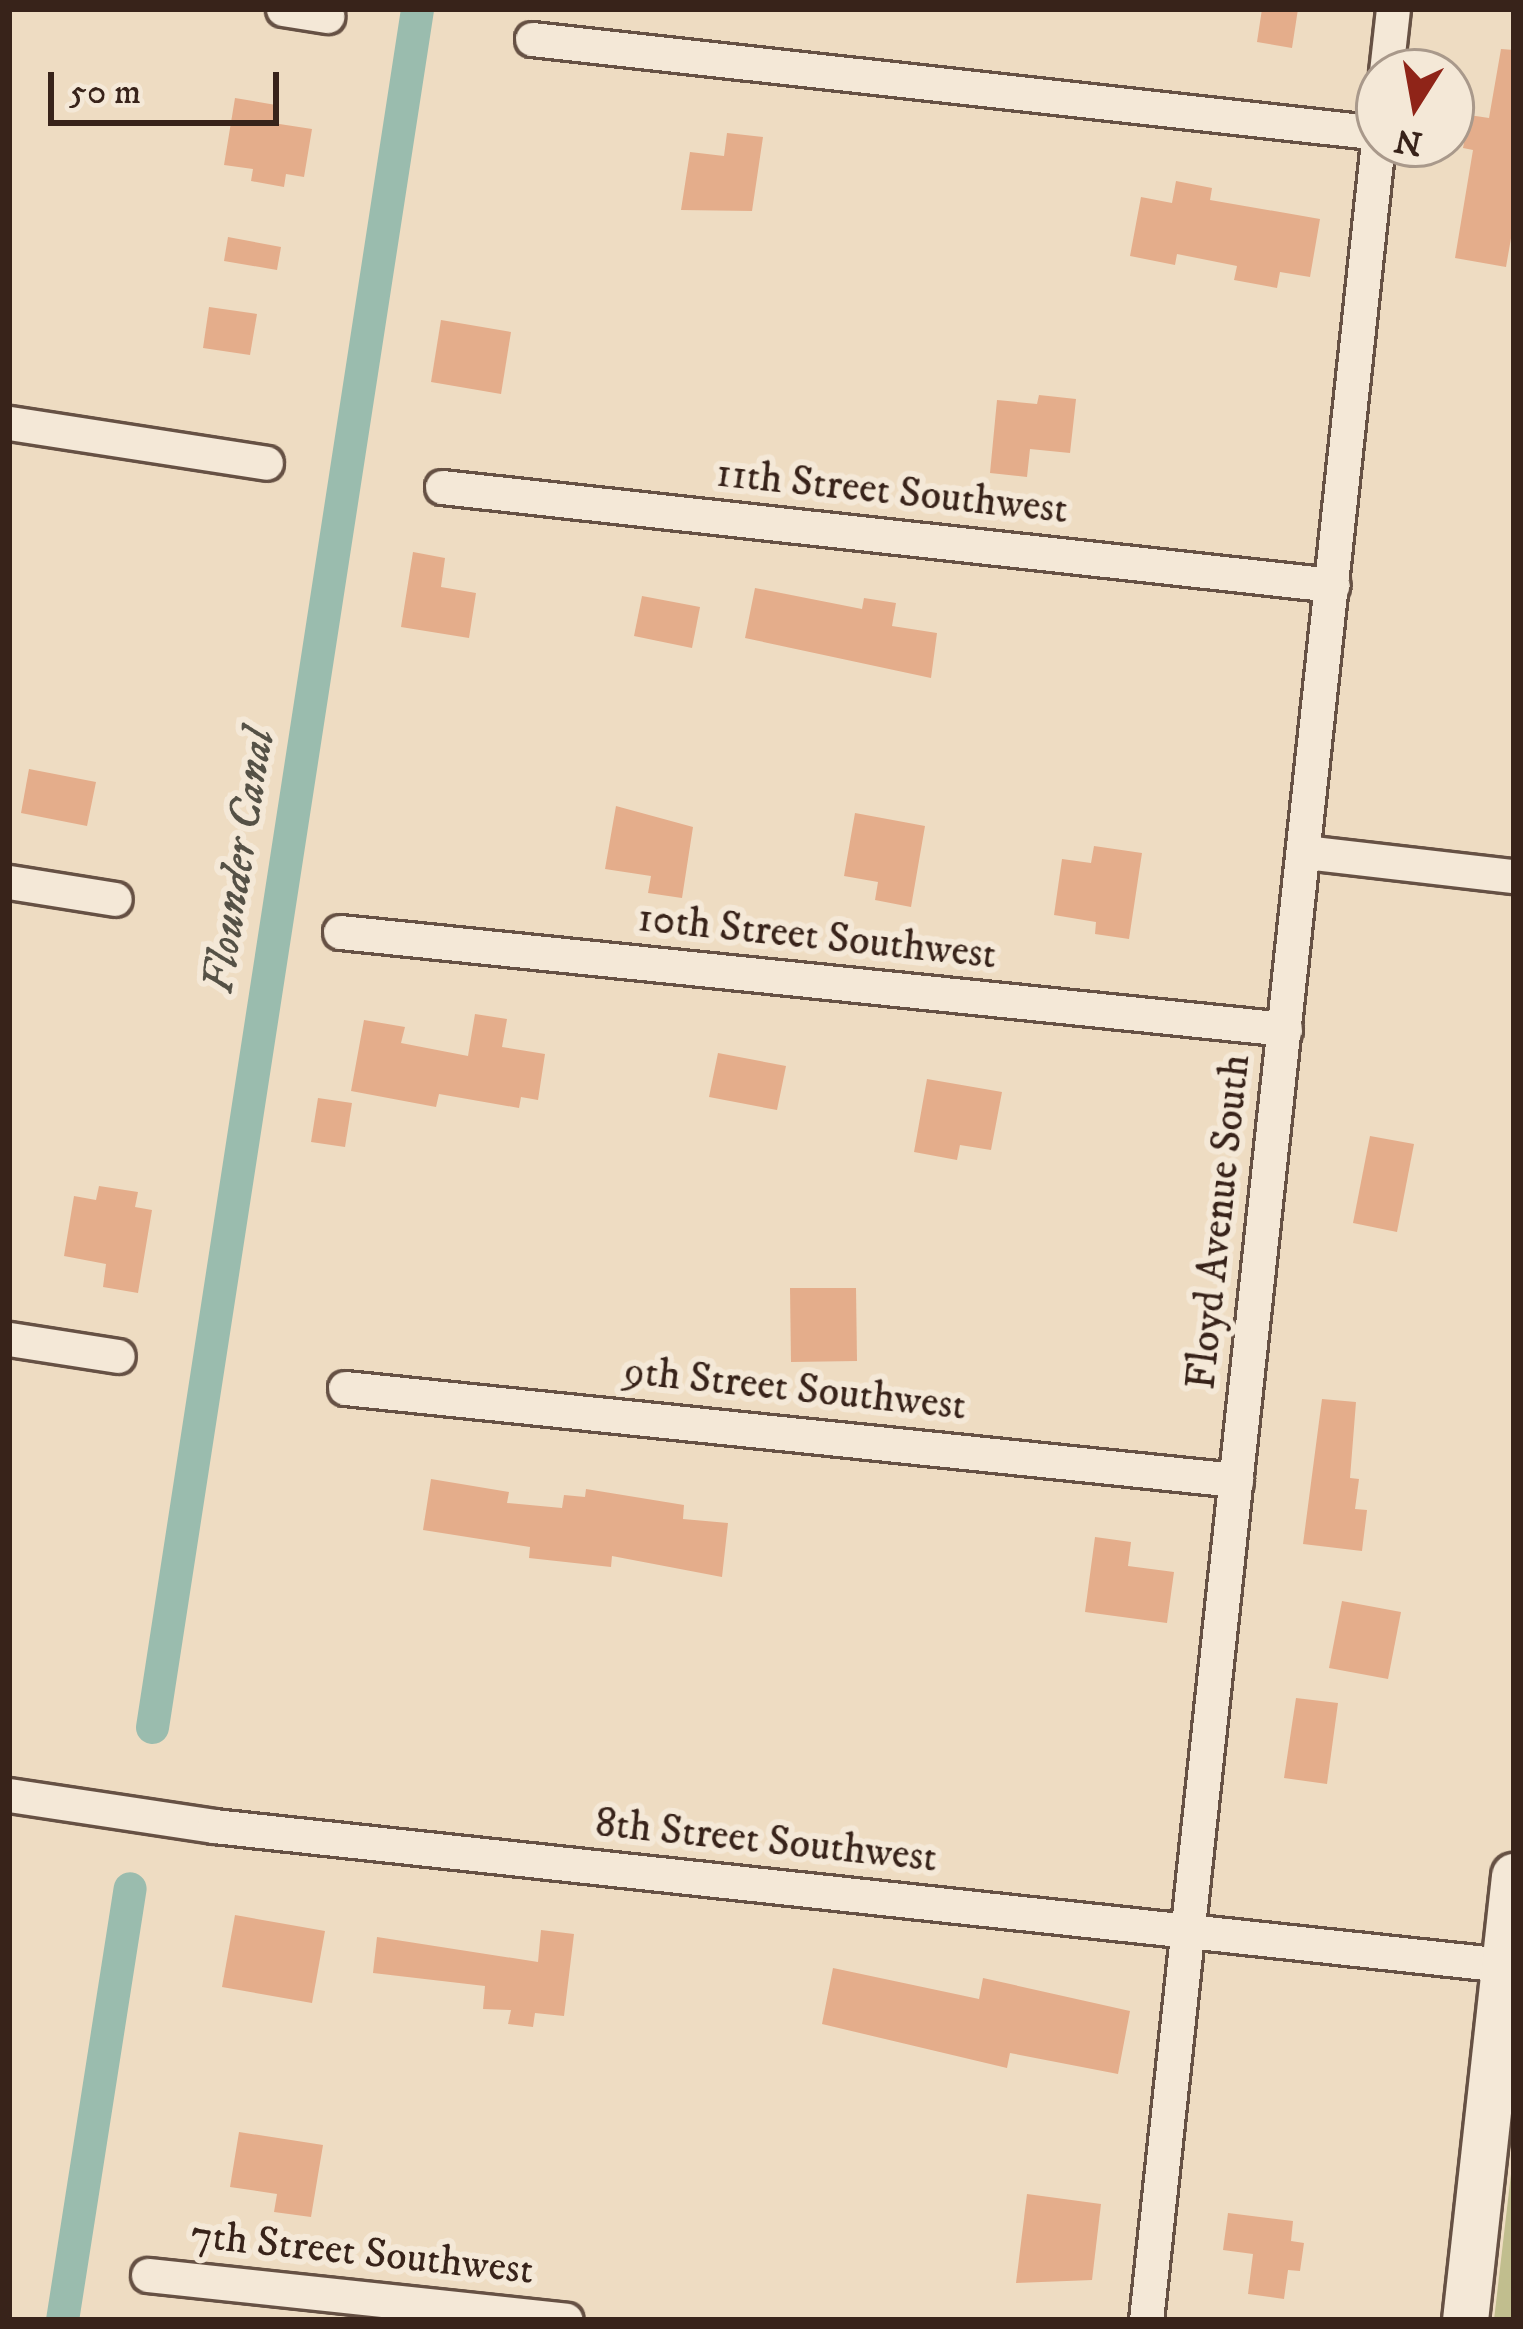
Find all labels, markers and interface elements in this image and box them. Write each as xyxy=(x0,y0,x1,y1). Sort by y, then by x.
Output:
scale bar xyxy=(54,48,285,122)
north arrow xyxy=(1355,48,1475,168)
text: 50 m xyxy=(69,70,141,115)
text: N xyxy=(1391,118,1426,164)
street label: 11th Street Southwest xyxy=(714,448,1070,536)
water label: Flounder Canal xyxy=(192,725,288,997)
street label: 10th Street Southwest xyxy=(635,893,999,981)
street label: Floyd Avenue South xyxy=(1176,1052,1262,1392)
street label: 9th Street Southwest xyxy=(622,1346,968,1432)
street label: 8th Street Southwest xyxy=(593,1798,939,1884)
street label: 7th Street Southwest xyxy=(188,2210,536,2296)

